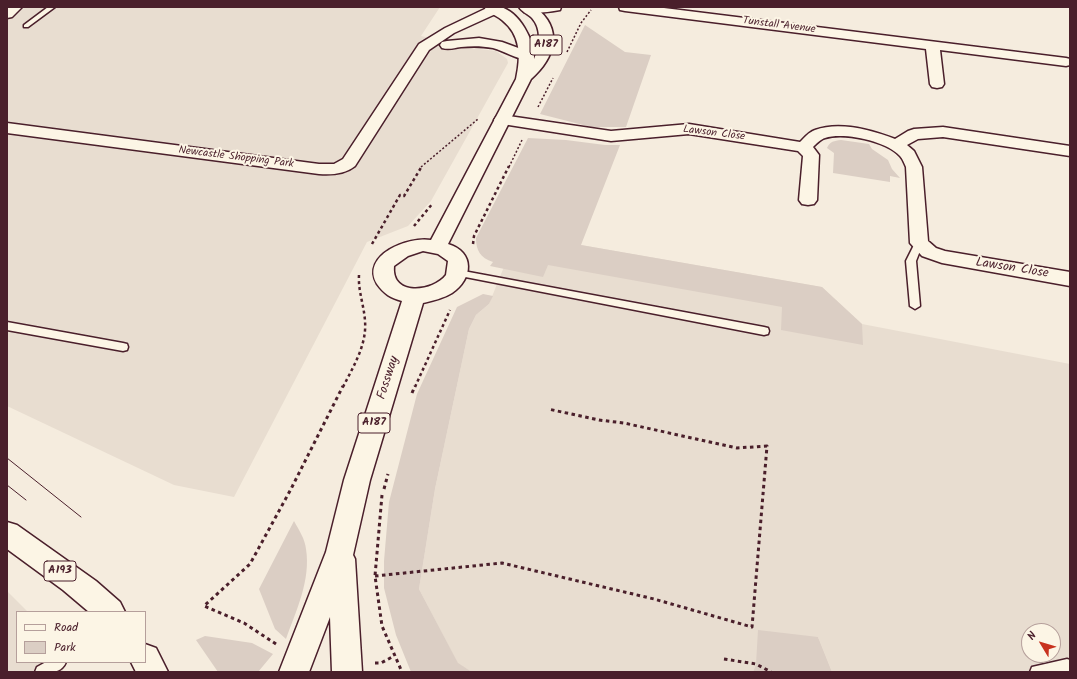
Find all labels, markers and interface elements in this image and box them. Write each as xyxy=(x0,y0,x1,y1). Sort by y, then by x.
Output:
street label: Tunstall Avenue xyxy=(742,15,816,37)
road number: A187 xyxy=(530,35,562,55)
street label: Lawson Close xyxy=(682,124,746,144)
street label: Newcastle Shopping Park xyxy=(178,144,294,172)
street label: Lawson Close xyxy=(974,256,1050,282)
street label: Fossway xyxy=(375,354,403,402)
road number: A187 xyxy=(358,413,390,433)
road number: A193 xyxy=(44,561,76,581)
legend xyxy=(16,611,146,663)
text: Road xyxy=(54,618,78,637)
north arrow xyxy=(1021,623,1061,663)
text: N xyxy=(1023,628,1042,645)
text: Park xyxy=(54,638,76,657)

